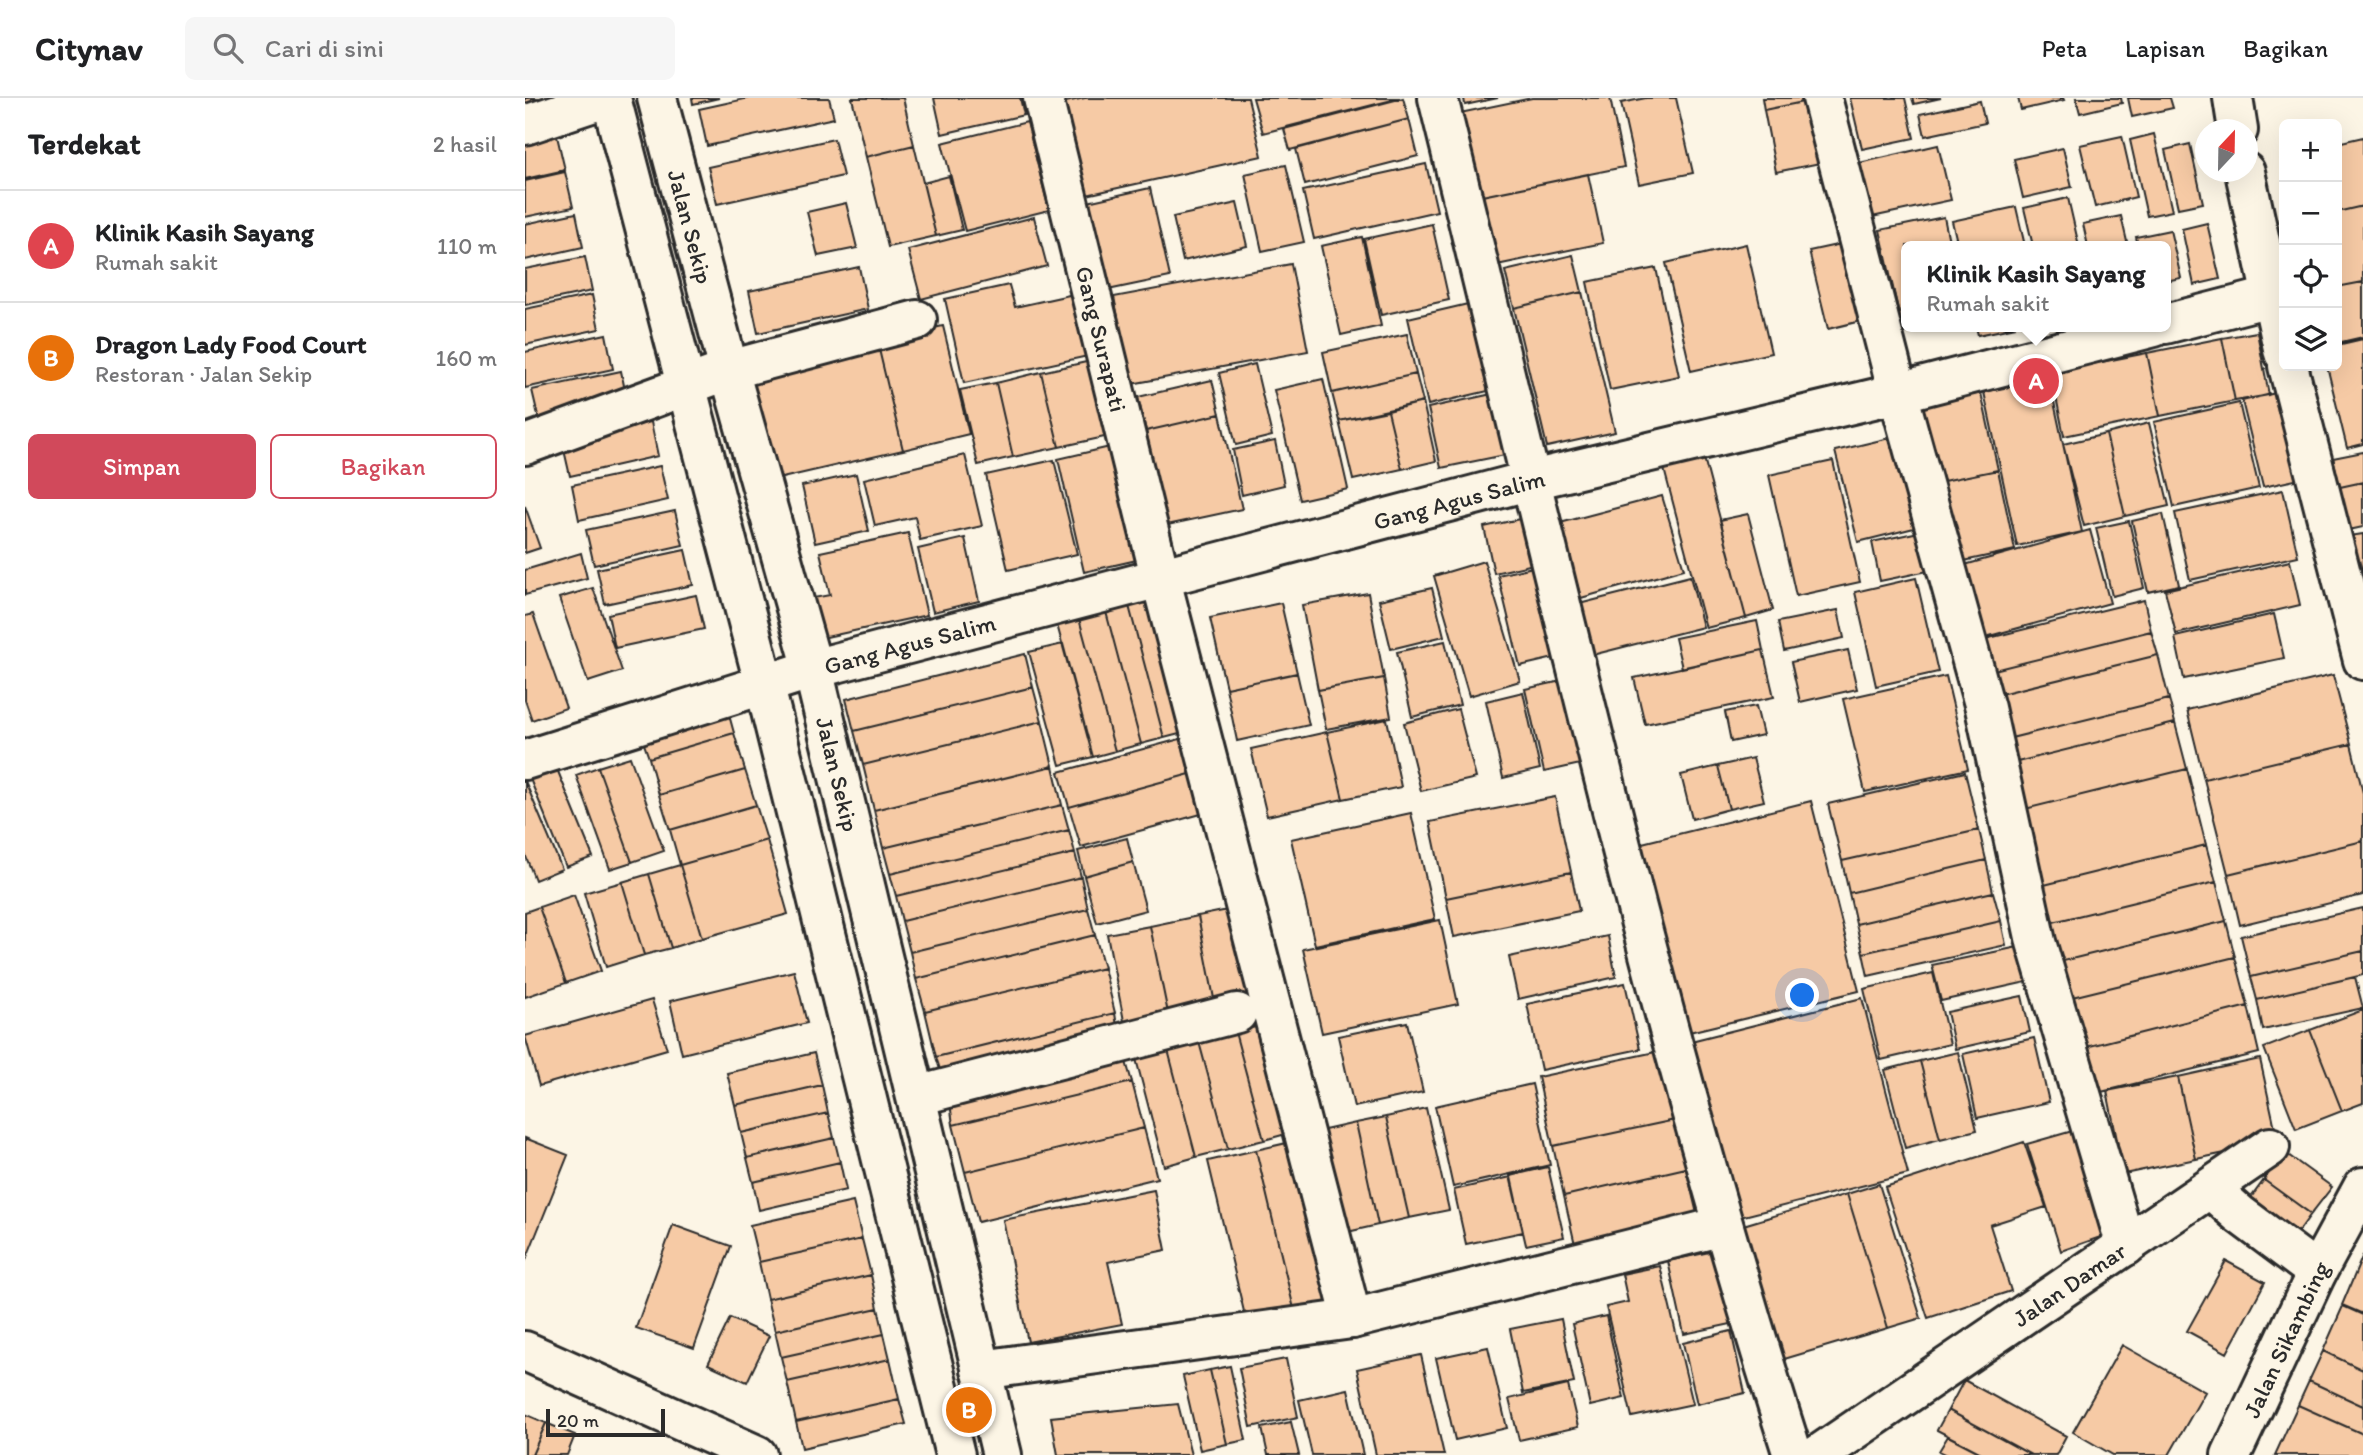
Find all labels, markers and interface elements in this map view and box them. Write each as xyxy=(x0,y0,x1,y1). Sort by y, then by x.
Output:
search box xyxy=(185,17,675,80)
text: Citynav xyxy=(35,29,143,68)
icon: search xyxy=(209,29,247,67)
text: Cari di sini xyxy=(265,32,384,64)
text: Peta xyxy=(2042,34,2087,63)
text: Lapisan xyxy=(2125,34,2205,63)
text: Bagikan xyxy=(2243,34,2328,63)
north arrow xyxy=(2195,119,2258,182)
map controls xyxy=(2279,119,2342,371)
button: + xyxy=(2279,119,2342,182)
text: Terdekat xyxy=(28,125,141,162)
text: 2 hasil xyxy=(433,130,497,158)
street label: Jalan Sekip xyxy=(662,166,720,287)
button: − xyxy=(2279,182,2342,245)
text: Klinik Kasih Sayang xyxy=(95,216,314,248)
text: A xyxy=(44,232,58,260)
text: 110 m xyxy=(437,232,497,260)
popup xyxy=(1901,241,2171,332)
button: locate xyxy=(2279,245,2342,308)
text: Rumah sakit xyxy=(95,248,218,276)
text: Klinik Kasih Sayang xyxy=(1927,257,2146,289)
street label: Gang Surapati xyxy=(1070,263,1134,415)
text: Rumah sakit xyxy=(1927,289,2049,317)
button: layers xyxy=(2279,308,2342,371)
text: Dragon Lady Food Court xyxy=(95,328,366,360)
text: B xyxy=(44,344,58,372)
text: 160 m xyxy=(435,344,497,372)
pin: A xyxy=(2013,355,2059,407)
text: Restoran · Jalan Sekip xyxy=(95,360,312,388)
button: Simpan xyxy=(28,434,256,499)
button: Bagikan xyxy=(270,434,497,499)
street label: Gang Agus Salim xyxy=(1370,463,1548,536)
street label: Gang Agus Salim xyxy=(821,607,999,680)
street label: Jalan Sekip xyxy=(810,714,866,834)
your location xyxy=(1785,978,1819,1012)
street label: Jalan Damar xyxy=(2007,1235,2132,1333)
street label: Jalan Sikambing xyxy=(2236,1255,2335,1422)
pin: B xyxy=(946,1384,992,1436)
scale bar xyxy=(546,1406,665,1438)
text: 20 m xyxy=(557,1409,599,1432)

